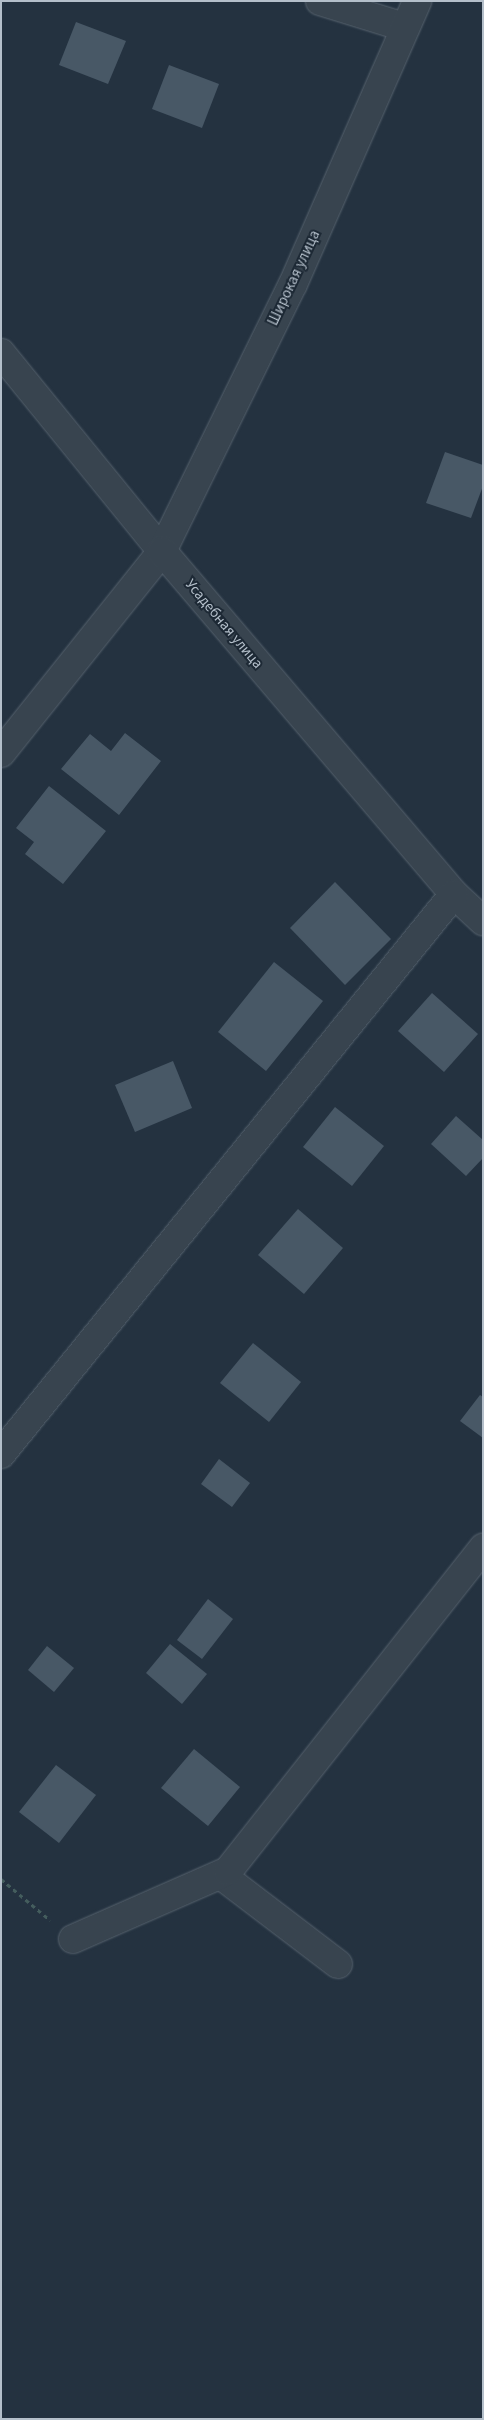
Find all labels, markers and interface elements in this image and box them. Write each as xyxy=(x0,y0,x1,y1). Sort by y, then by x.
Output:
street label: Широкая улица xyxy=(264,228,324,328)
street label: Усадебная улица xyxy=(181,576,267,672)

